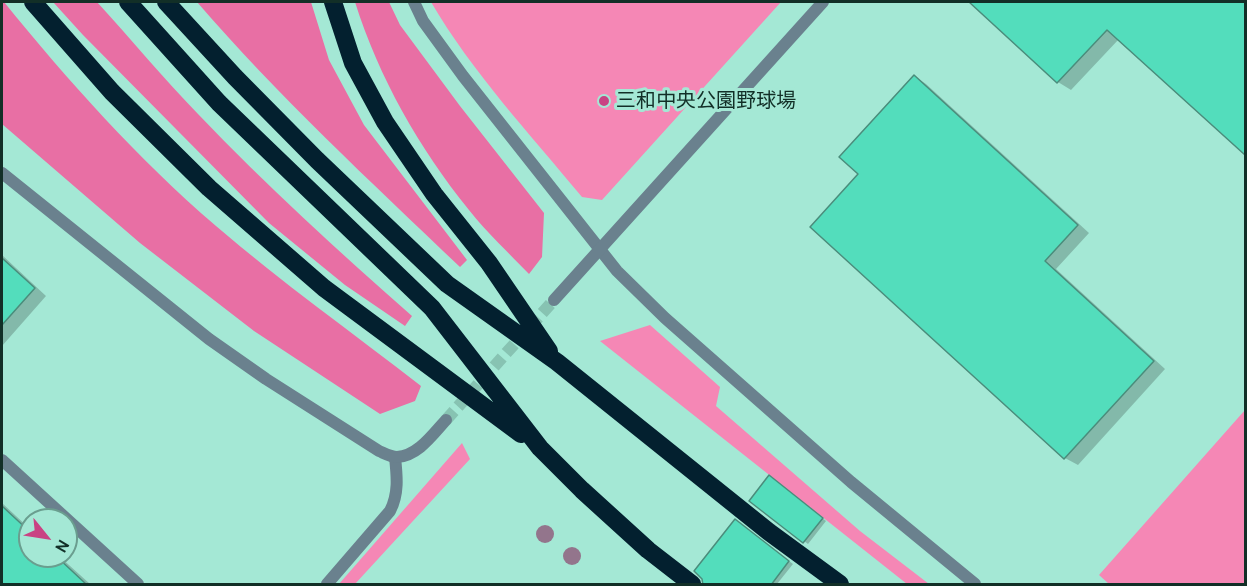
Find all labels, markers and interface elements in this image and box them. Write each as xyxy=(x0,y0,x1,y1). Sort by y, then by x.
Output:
place label: 三和中央公園野球場 xyxy=(616,89,796,113)
marker: 三和中央公園野球場 xyxy=(597,94,611,108)
north arrow xyxy=(18,508,78,568)
text: N xyxy=(51,537,73,556)

